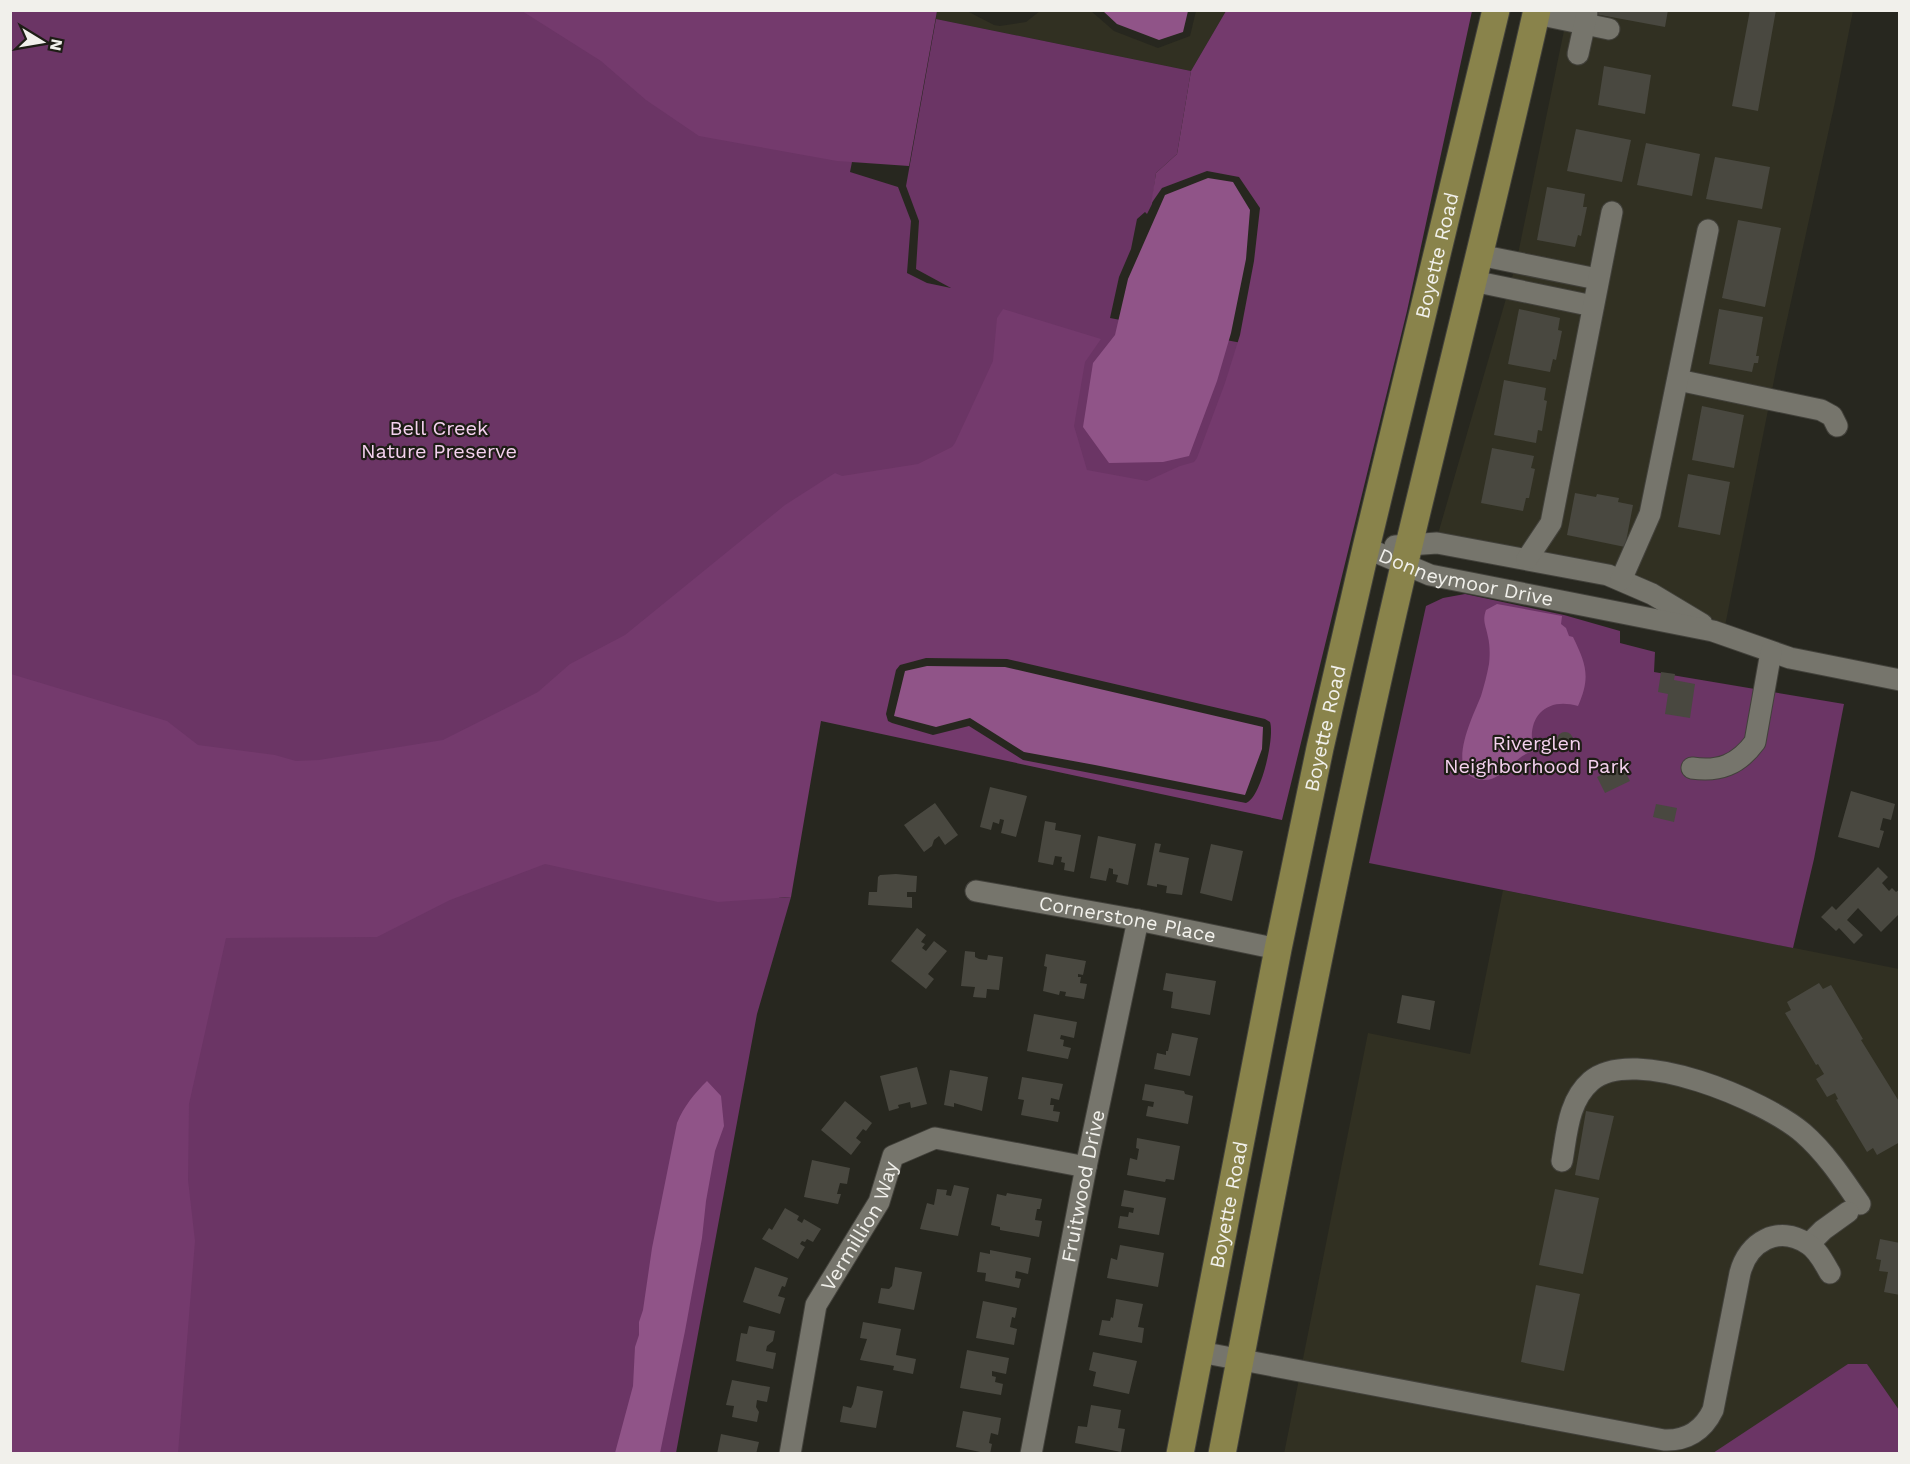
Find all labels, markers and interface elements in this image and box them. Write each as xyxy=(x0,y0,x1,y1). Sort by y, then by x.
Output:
north arrow xyxy=(12,12,72,72)
text: N xyxy=(46,37,67,52)
street label: Boyette Road xyxy=(1410,190,1464,321)
park label: Bell Creek Nature Preserve xyxy=(361,416,517,463)
street label: Donneymoor Drive xyxy=(1375,543,1555,611)
street label: Boyette Road xyxy=(1299,663,1351,794)
park label: Riverglen Neighborhood Park xyxy=(1444,731,1630,778)
street label: Cornerstone Place xyxy=(1037,890,1218,948)
street label: Fruitwood Drive xyxy=(1056,1107,1110,1264)
street label: Boyette Road xyxy=(1204,1139,1252,1270)
street label: Vermillion Way xyxy=(816,1158,903,1295)

